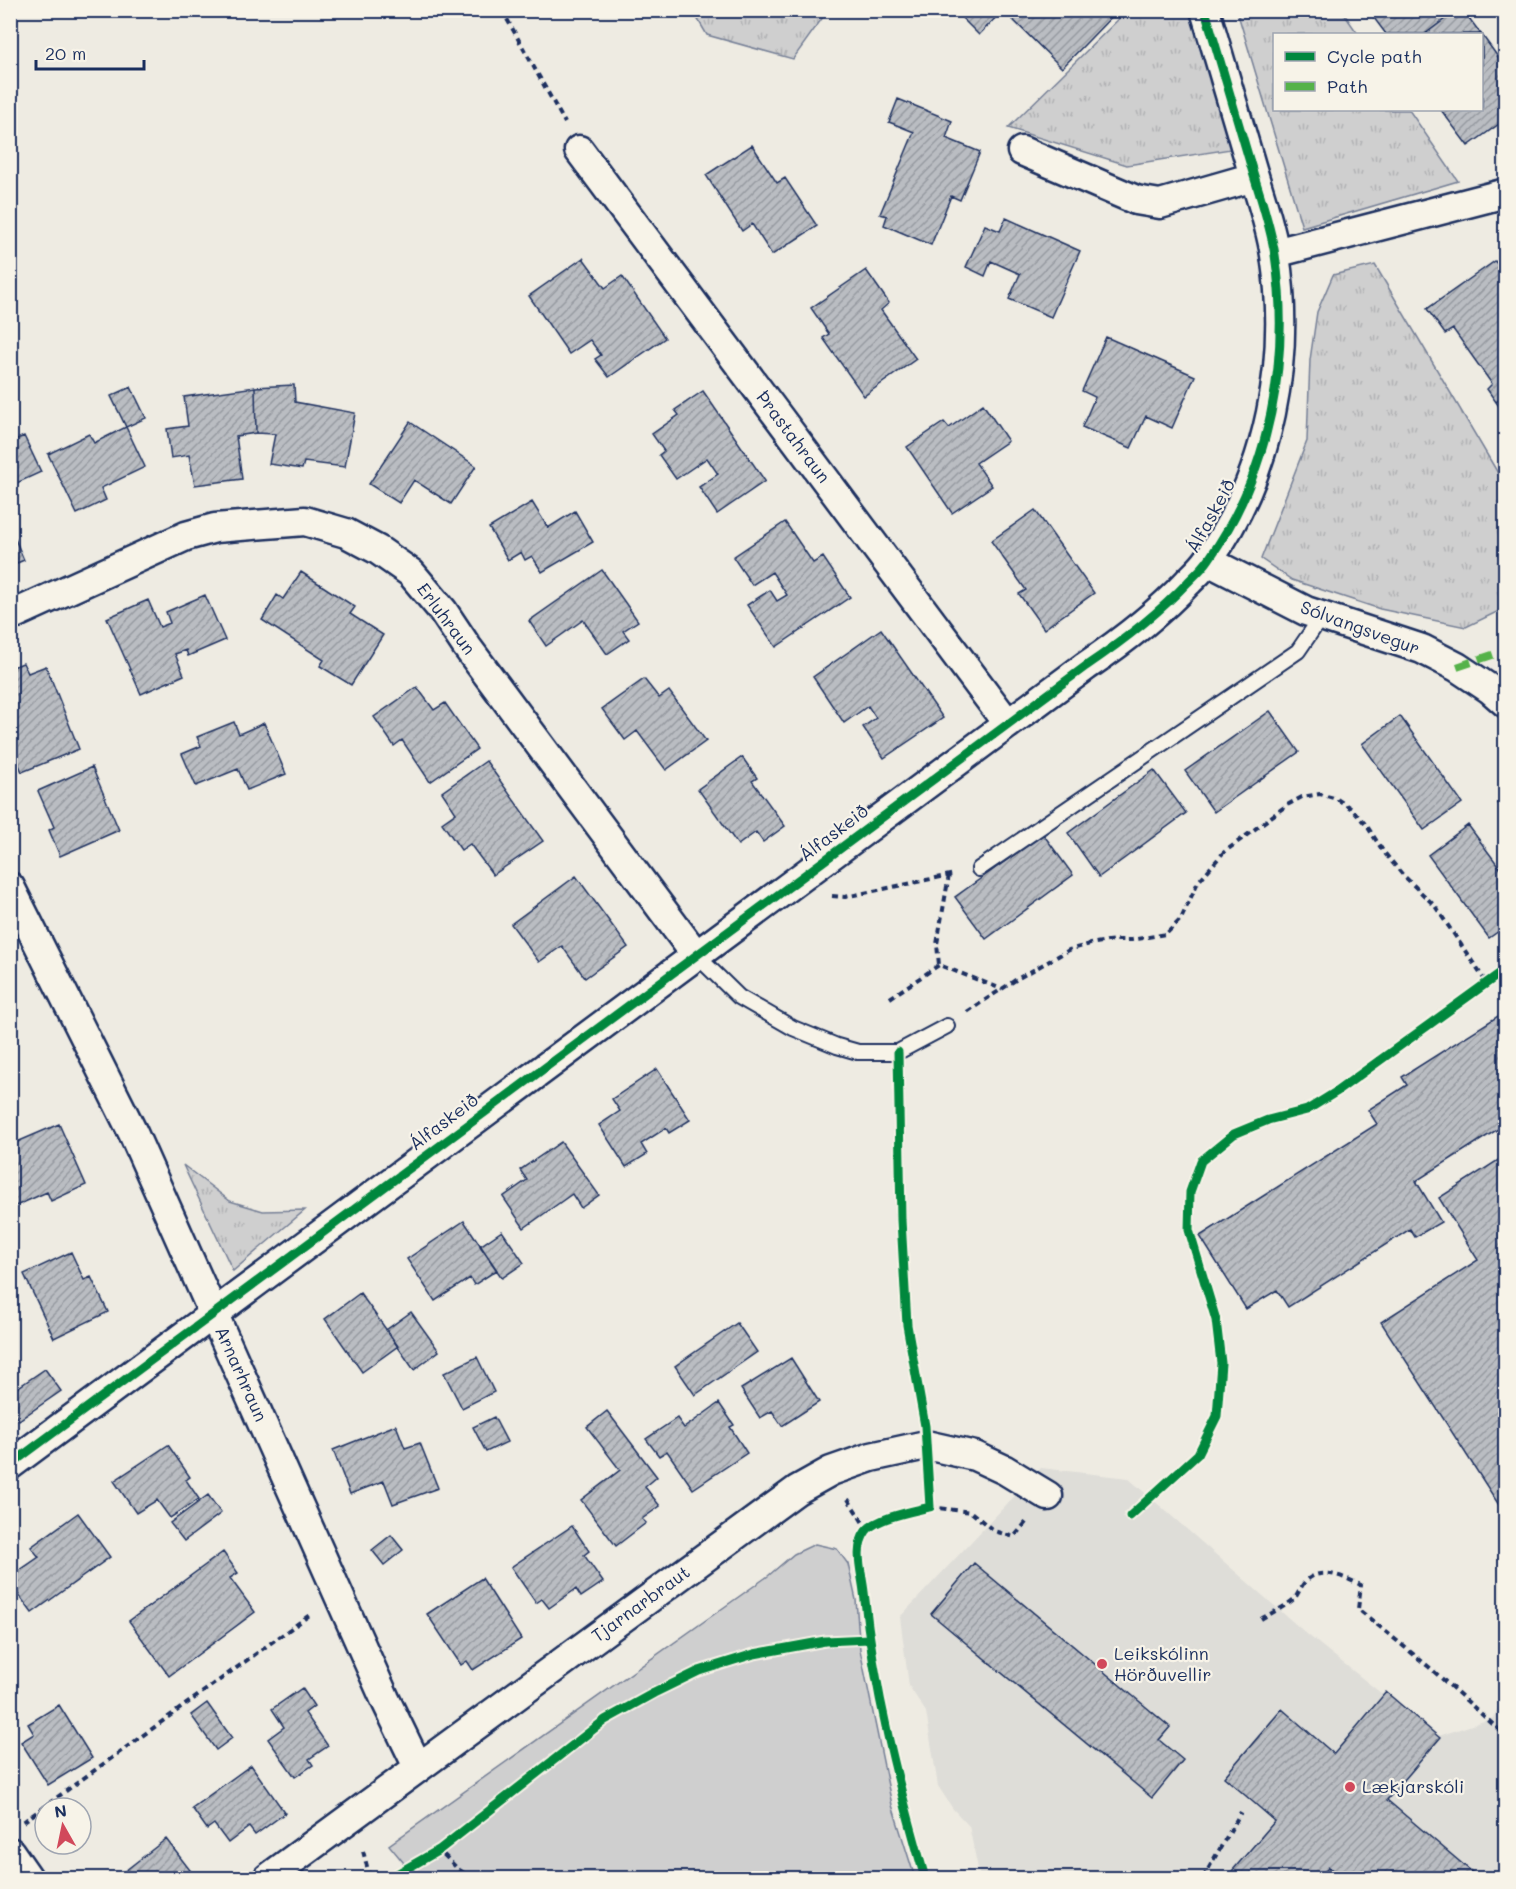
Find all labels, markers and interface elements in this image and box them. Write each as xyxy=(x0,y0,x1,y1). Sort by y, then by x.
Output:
scale bar xyxy=(36,33,144,71)
legend xyxy=(1273,33,1483,111)
text: 20 m xyxy=(45,41,86,65)
text: Cycle path xyxy=(1327,44,1422,68)
text: Path xyxy=(1327,74,1367,98)
street label: Þrastahraun xyxy=(751,385,836,487)
street label: Álfaskeið xyxy=(1180,474,1240,557)
street label: Erluhraun xyxy=(412,578,482,659)
street label: Sólvangsvegur xyxy=(1297,594,1423,660)
street label: Álfaskeið xyxy=(794,798,873,866)
street label: Álfaskeið xyxy=(404,1087,483,1155)
street label: Arnarhraun xyxy=(210,1322,274,1425)
street label: Tjarnarbraut xyxy=(586,1559,694,1647)
place label: Leikskólinn Hörðuvellir xyxy=(1114,1641,1212,1686)
marker: Leikskólinn Hörðuvellir xyxy=(1095,1657,1109,1671)
place label: Lækjarskóli xyxy=(1362,1774,1464,1798)
marker: Lækjarskóli xyxy=(1343,1780,1357,1794)
north arrow xyxy=(33,1796,93,1856)
text: N xyxy=(53,1799,68,1822)

